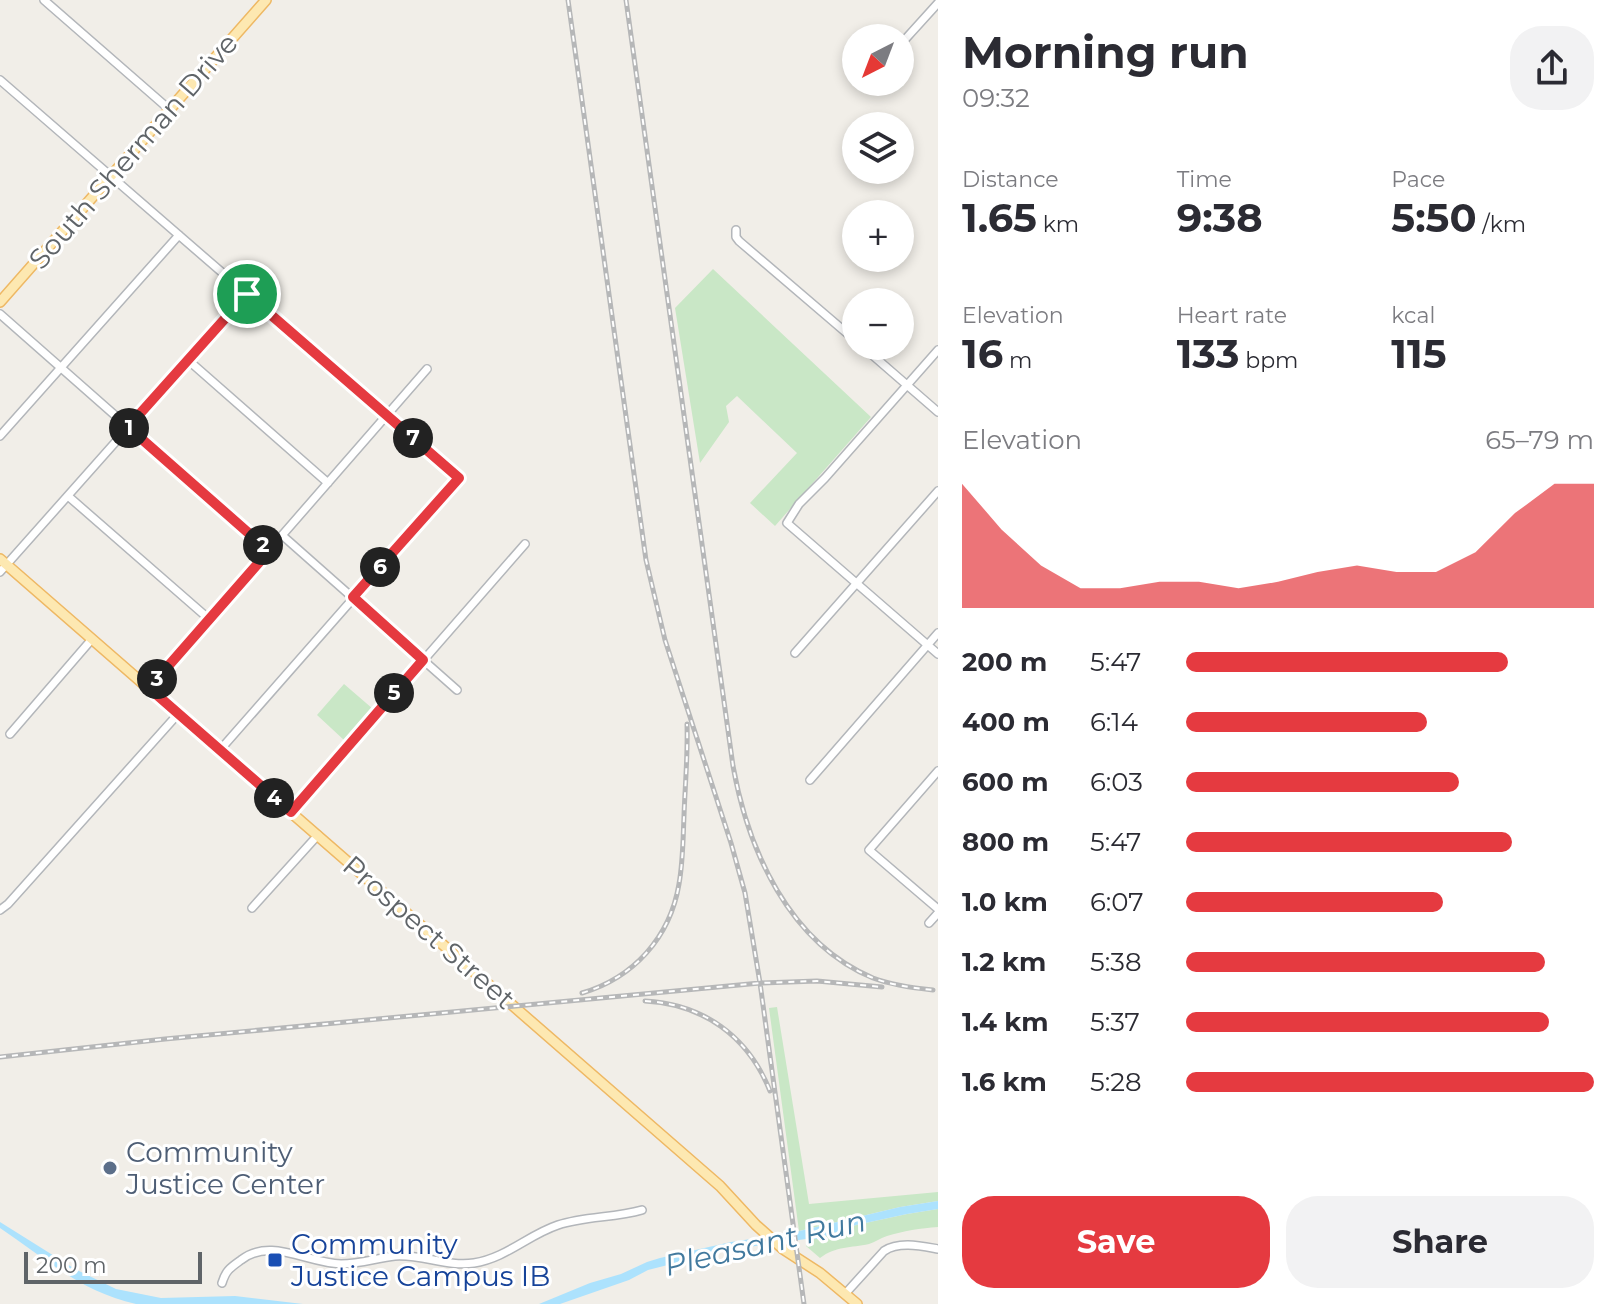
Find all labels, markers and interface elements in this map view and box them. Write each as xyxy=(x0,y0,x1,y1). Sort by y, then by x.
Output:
north arrow xyxy=(842,24,914,96)
map controls xyxy=(842,24,914,360)
text: Morning run xyxy=(962,25,1249,79)
street label: South Sherman Drive xyxy=(21,26,245,276)
button: share xyxy=(1510,26,1594,110)
text: 09:32 xyxy=(962,82,1030,114)
button: layers xyxy=(842,112,914,184)
text: Distance xyxy=(962,166,1059,193)
text: Time xyxy=(1177,166,1232,193)
text: Pace xyxy=(1391,166,1445,193)
text: 1.65 xyxy=(962,193,1037,242)
text: 9:38 xyxy=(1177,193,1263,242)
text: 5:50 xyxy=(1391,193,1477,242)
button: + xyxy=(842,200,914,272)
text: km xyxy=(1037,211,1079,238)
text: /km xyxy=(1477,211,1526,238)
pin xyxy=(213,260,281,328)
icon: arrive xyxy=(225,272,269,316)
button: − xyxy=(842,288,914,360)
text: Elevation xyxy=(962,302,1064,329)
text: Heart rate xyxy=(1177,302,1287,329)
text: kcal xyxy=(1391,302,1435,329)
text: 16 xyxy=(962,329,1003,378)
text: 133 xyxy=(1177,329,1240,378)
text: 115 xyxy=(1391,329,1447,378)
text: m xyxy=(1003,347,1032,374)
text: bpm xyxy=(1240,347,1298,374)
pin: 1 xyxy=(109,408,149,448)
text: 1 xyxy=(125,414,133,441)
pin: 7 xyxy=(393,418,433,458)
text: 7 xyxy=(406,424,420,451)
text: Elevation xyxy=(962,424,1082,456)
text: 65–79 m xyxy=(1485,424,1594,456)
pin: 2 xyxy=(243,525,283,565)
text: 2 xyxy=(257,531,269,558)
pin: 6 xyxy=(360,547,400,587)
text: 6 xyxy=(373,553,387,580)
text: 200 m xyxy=(962,646,1047,678)
text: 5:47 xyxy=(1090,646,1141,678)
pin: 3 xyxy=(137,659,177,699)
text: 3 xyxy=(150,665,164,692)
pin: 5 xyxy=(374,673,414,713)
text: 5 xyxy=(387,679,401,706)
text: 400 m xyxy=(962,706,1050,738)
text: 6:14 xyxy=(1090,706,1138,738)
text: 600 m xyxy=(962,766,1049,798)
text: 6:03 xyxy=(1090,766,1143,798)
pin: 4 xyxy=(254,778,294,818)
text: 4 xyxy=(266,784,282,811)
text: 800 m xyxy=(962,826,1049,858)
text: 5:47 xyxy=(1090,826,1141,858)
street label: Prospect Street xyxy=(336,848,522,1016)
text: 1.0 km xyxy=(962,886,1048,918)
text: 6:07 xyxy=(1090,886,1144,918)
text: 1.2 km xyxy=(962,946,1046,978)
text: 5:38 xyxy=(1090,946,1141,978)
text: 1.4 km xyxy=(962,1006,1048,1038)
text: 5:37 xyxy=(1090,1006,1140,1038)
text: 1.6 km xyxy=(962,1066,1047,1098)
text: 5:28 xyxy=(1090,1066,1142,1098)
place label: Community Justice Center xyxy=(125,1135,325,1201)
marker: Community Justice Center xyxy=(101,1159,119,1177)
button: Save xyxy=(962,1196,1270,1288)
button: Share xyxy=(1286,1196,1594,1288)
water label: Pleasant Run xyxy=(661,1202,869,1284)
place label: Community Justice Campus IB xyxy=(290,1227,550,1293)
scale bar xyxy=(24,1248,202,1284)
marker: Community Justice Campus IB xyxy=(266,1251,284,1269)
text: 200 m xyxy=(36,1252,107,1279)

